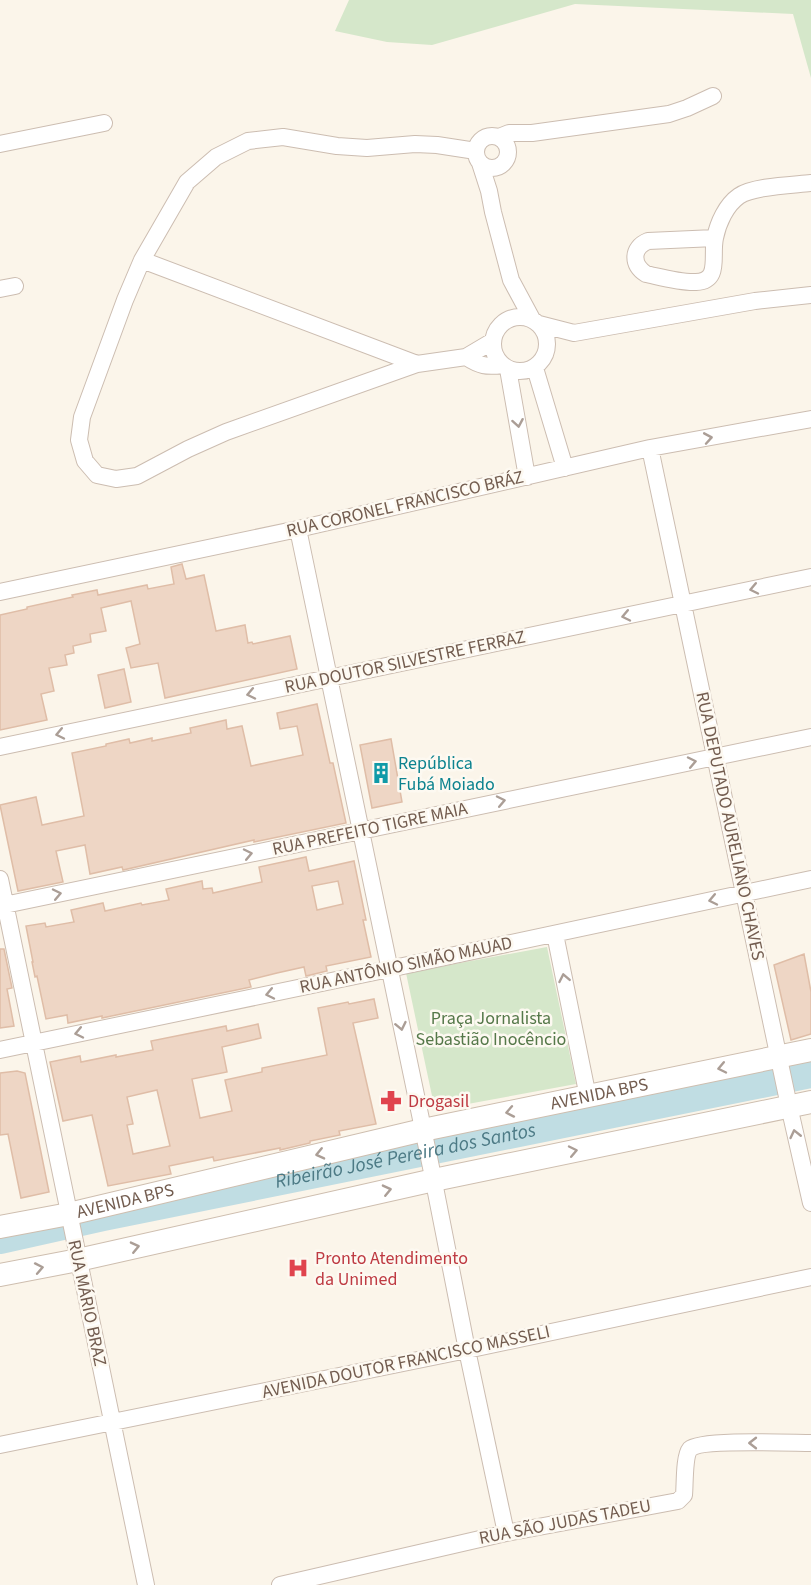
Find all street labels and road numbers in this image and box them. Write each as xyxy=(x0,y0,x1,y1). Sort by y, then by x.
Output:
street label: RUA CORONEL FRANCISCO BRÁZ xyxy=(284,465,526,543)
street label: RUA DOUTOR SILVESTRE FERRAZ xyxy=(282,624,528,700)
street label: RUA DEPUTADO AURELIANO CHAVES xyxy=(689,689,771,963)
street label: RUA PREFEITO TIGRE MAIA xyxy=(270,796,470,862)
street label: RUA ANTÔNIO SIMÃO MAUAD xyxy=(297,930,515,1000)
street label: AVENIDA BPS xyxy=(548,1071,650,1116)
street label: AVENIDA BPS xyxy=(74,1177,176,1224)
street label: RUA MÁRIO BRAZ xyxy=(61,1238,113,1368)
street label: AVENIDA DOUTOR FRANCISCO MASSELI xyxy=(260,1319,552,1405)
street label: RUA SÃO JUDAS TADEU xyxy=(477,1493,653,1551)

